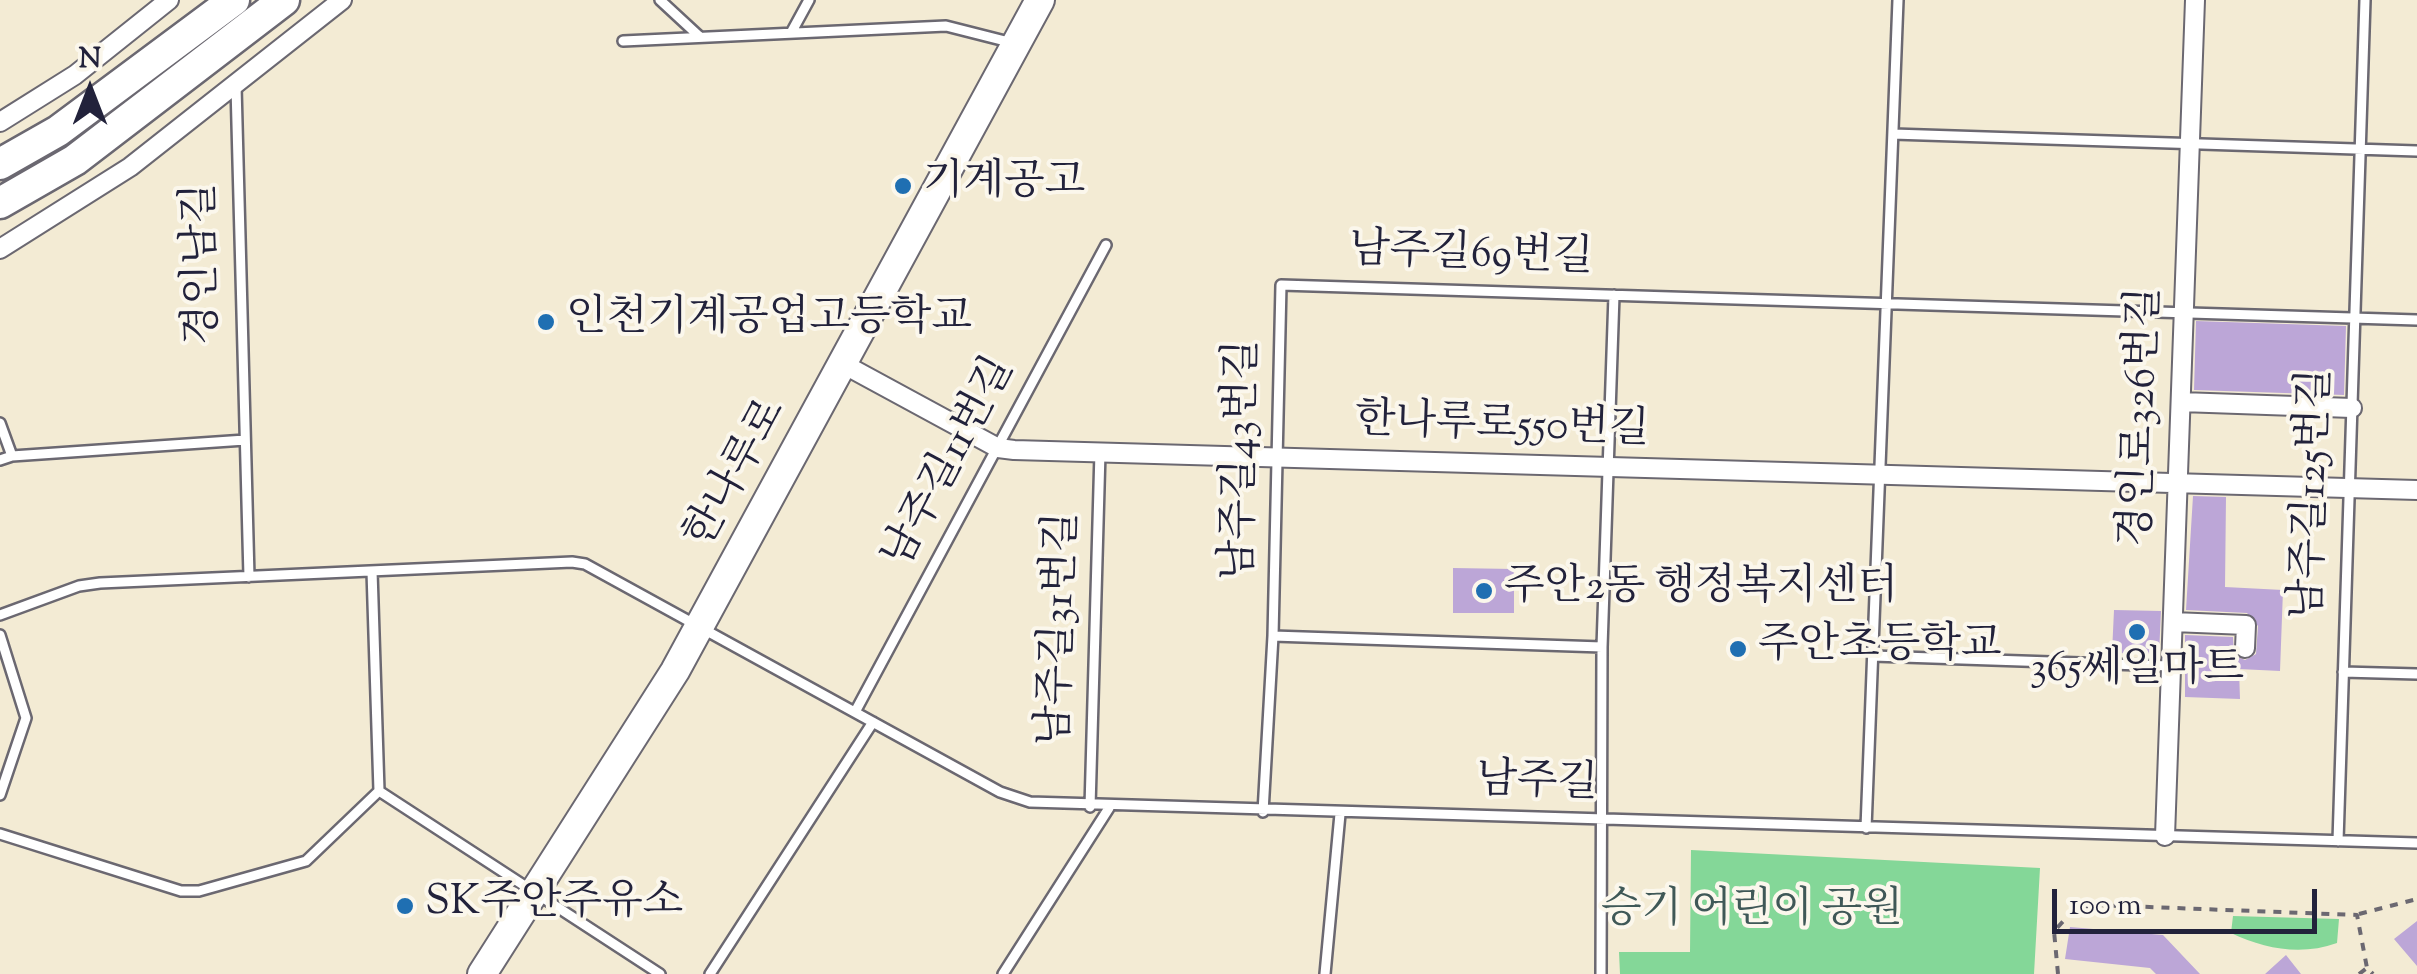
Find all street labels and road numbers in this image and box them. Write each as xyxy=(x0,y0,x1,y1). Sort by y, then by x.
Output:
street label: 경인남길 xyxy=(179,182,233,346)
street label: 남주길69번길 xyxy=(1348,229,1594,287)
street label: 경인로326번길 xyxy=(2115,286,2175,548)
street label: 남주길43번길 xyxy=(1218,339,1272,581)
street label: 남주길11번길 xyxy=(875,350,1029,578)
street label: 남주길125번길 xyxy=(2286,368,2346,620)
street label: 한나루로 xyxy=(678,392,800,558)
street label: 한나루로550번길 xyxy=(1354,399,1650,459)
street label: 남주길31번길 xyxy=(1034,511,1092,747)
street label: 남주길 xyxy=(1475,759,1599,813)

